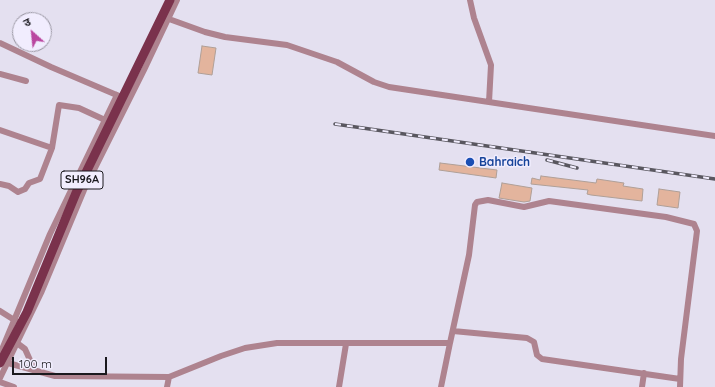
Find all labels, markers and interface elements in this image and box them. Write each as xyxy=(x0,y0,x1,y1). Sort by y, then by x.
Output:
north arrow xyxy=(12,12,52,52)
text: उ xyxy=(21,15,33,30)
place label: Bahraich xyxy=(479,155,530,169)
marker: Bahraich xyxy=(464,156,476,168)
road number: SH96A xyxy=(61,171,103,189)
scale bar xyxy=(14,349,109,375)
text: 100 m xyxy=(19,356,52,371)

